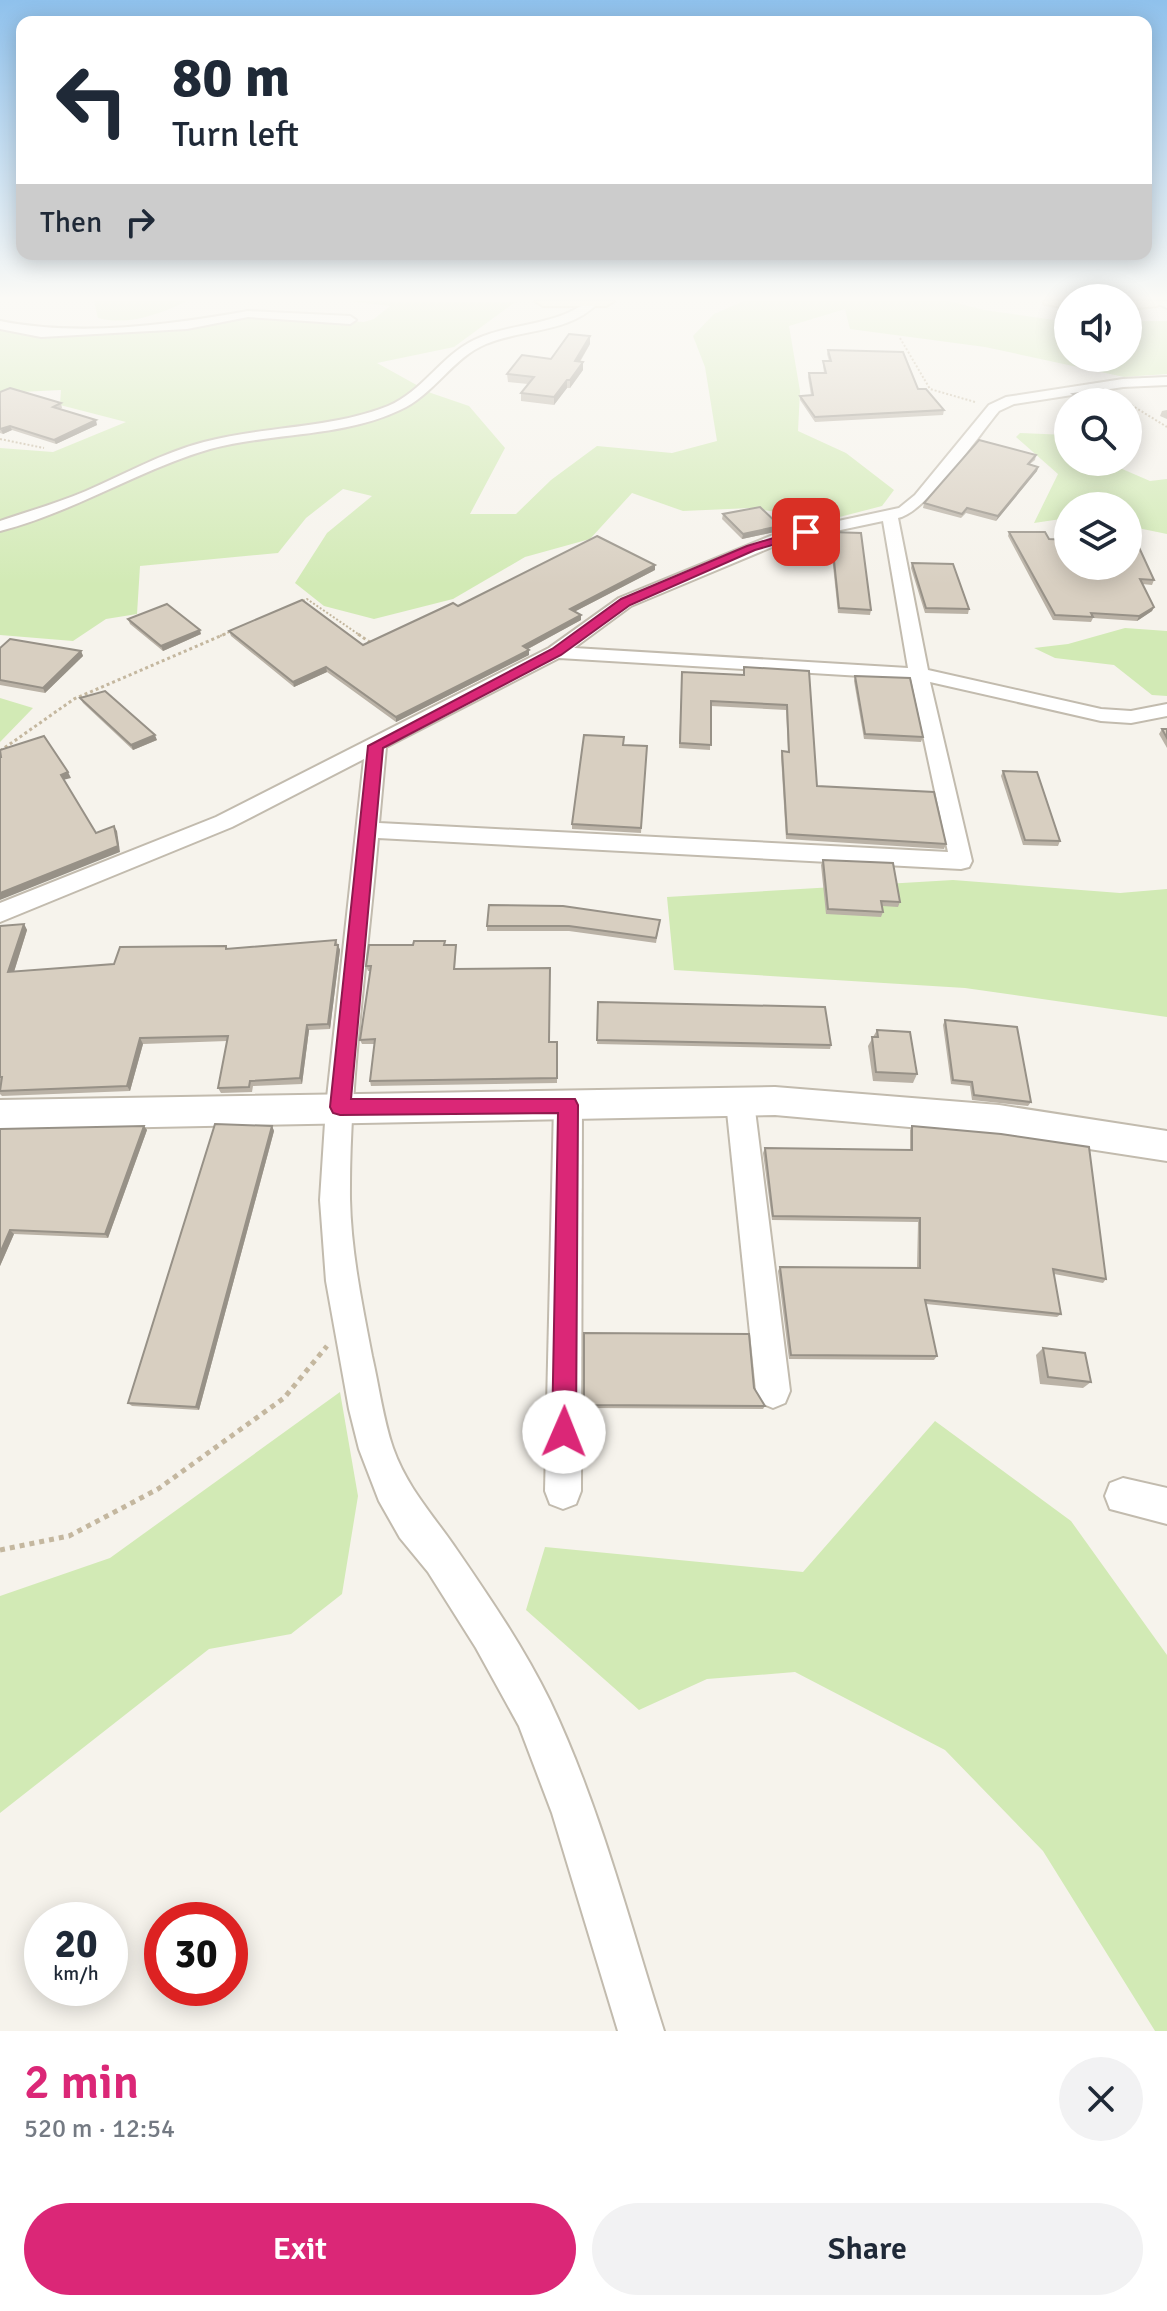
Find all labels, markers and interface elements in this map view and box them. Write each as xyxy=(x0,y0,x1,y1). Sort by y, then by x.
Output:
text: 80 m xyxy=(172,43,290,112)
icon: left xyxy=(40,48,144,152)
text: Turn left xyxy=(172,112,299,157)
icon: right xyxy=(118,200,162,244)
text: Then xyxy=(40,204,102,241)
map controls xyxy=(1054,284,1142,580)
button: sound xyxy=(1054,284,1142,372)
button: search xyxy=(1054,388,1142,476)
button: layers xyxy=(1054,492,1142,580)
pin xyxy=(772,498,840,566)
icon: arrive xyxy=(784,510,828,554)
position arrow xyxy=(522,1390,606,1474)
speed limit sign: 30 xyxy=(144,1902,248,2006)
text: 20 xyxy=(54,1919,98,1969)
text: km/h xyxy=(53,1961,99,1986)
text: 2 min xyxy=(24,2053,139,2112)
button: close xyxy=(1059,2057,1143,2141)
text: 520 m · 12:54 xyxy=(24,2113,175,2145)
button: Exit xyxy=(24,2203,576,2295)
button: Share xyxy=(592,2203,1143,2295)

